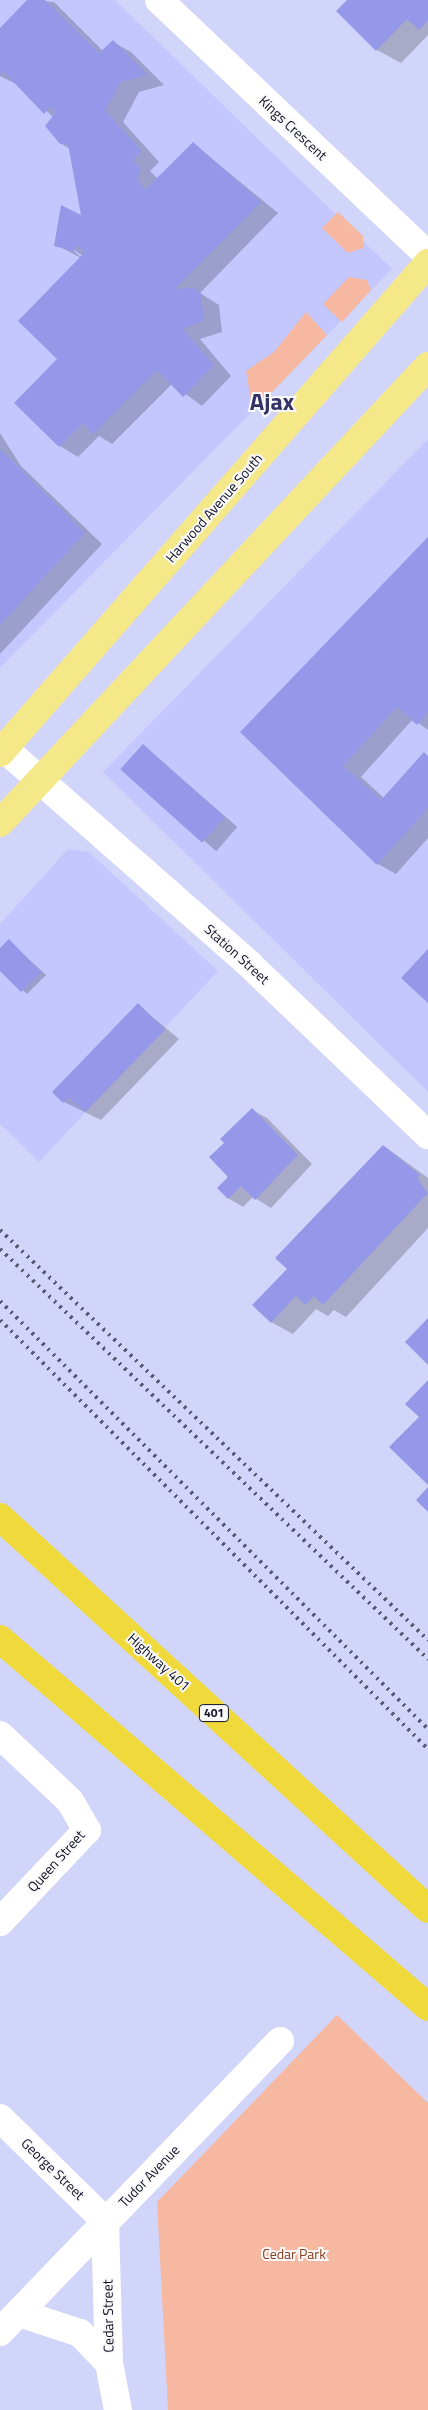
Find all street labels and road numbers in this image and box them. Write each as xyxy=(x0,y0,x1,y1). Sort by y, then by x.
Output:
street label: Kings Crescent xyxy=(256,92,330,164)
street label: Harwood Avenue South xyxy=(162,450,266,566)
street label: Station Street xyxy=(201,921,273,987)
street label: Highway 401 xyxy=(124,1630,194,1694)
road number: 401 xyxy=(198,1704,230,1722)
street label: Queen Street xyxy=(24,1827,88,1895)
street label: George Street xyxy=(18,2135,88,2203)
street label: Tudor Avenue xyxy=(115,2141,183,2211)
street label: Cedar Street xyxy=(99,2279,117,2353)

